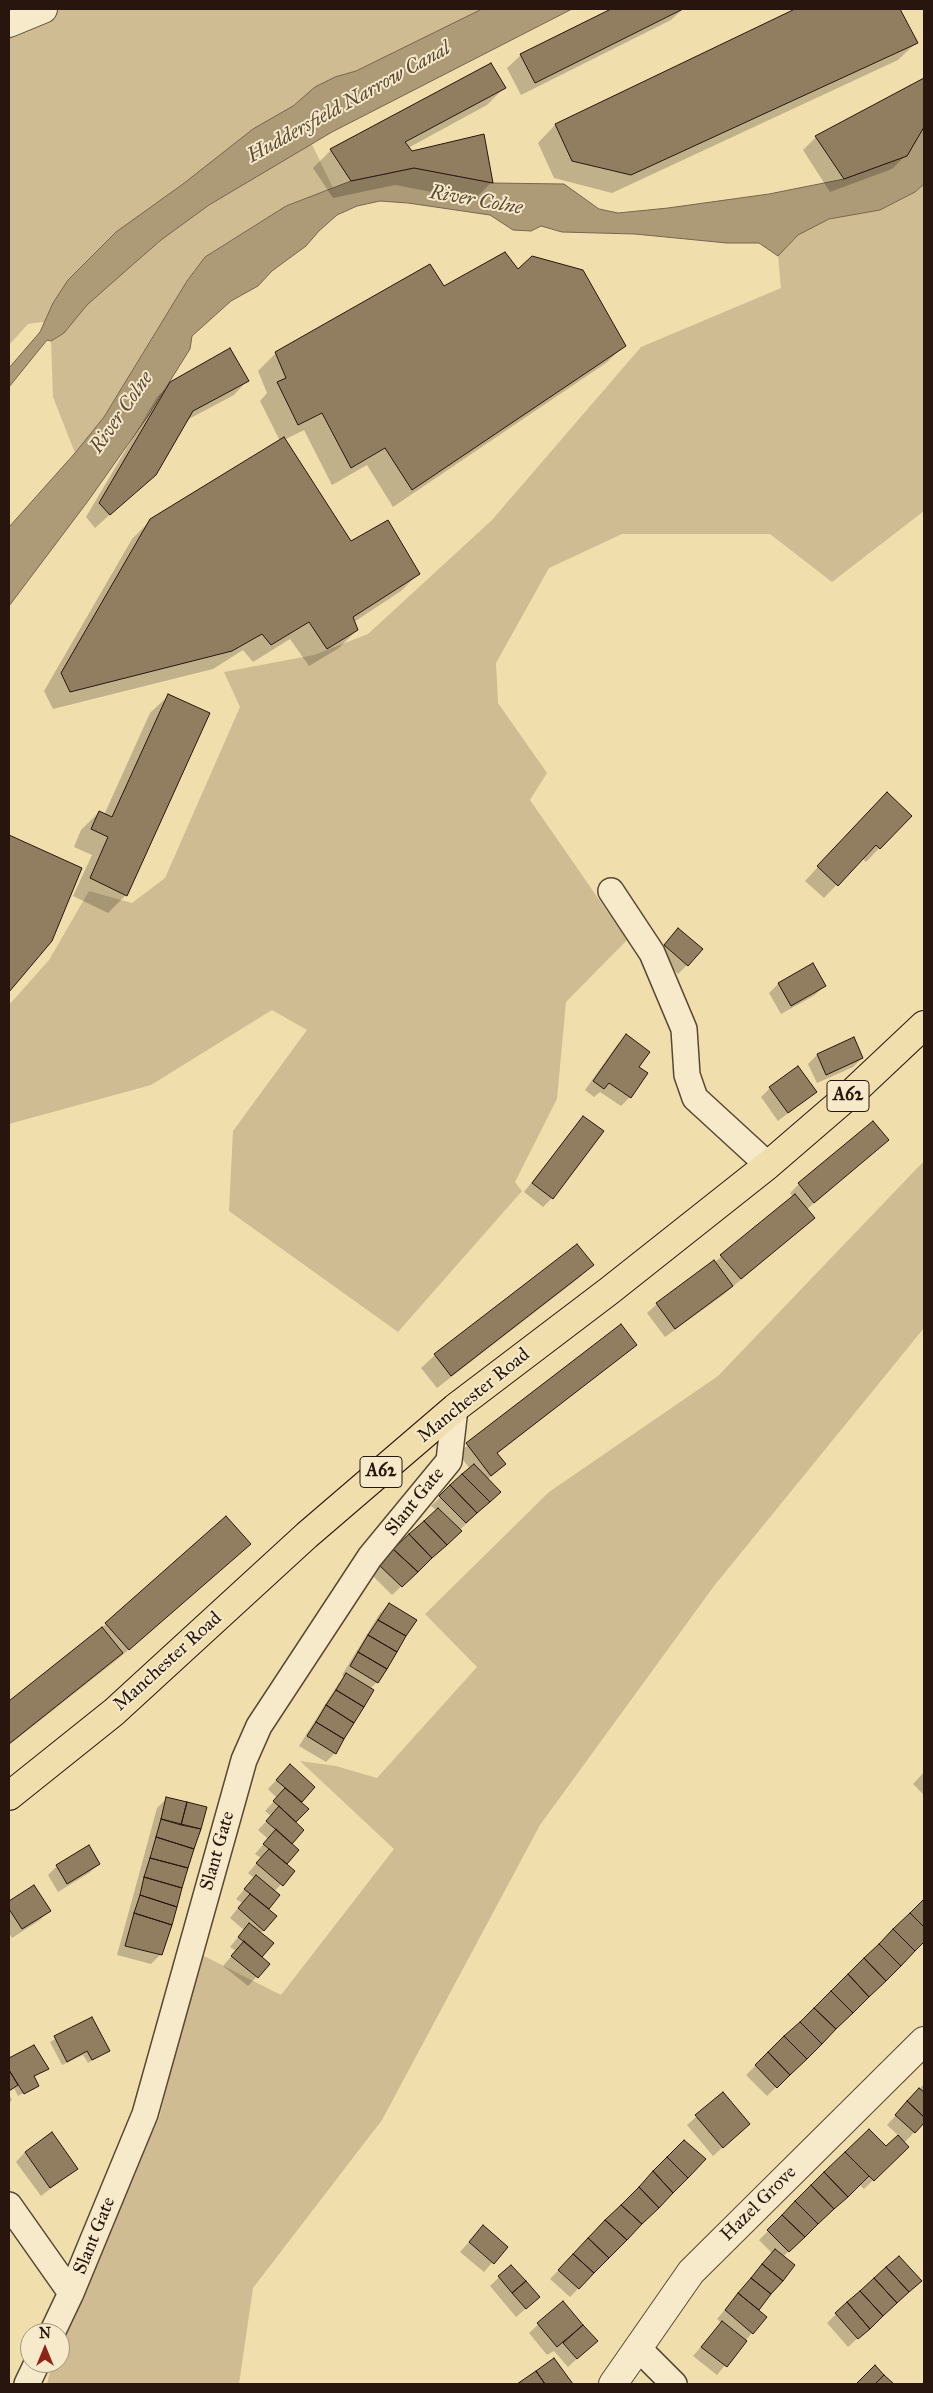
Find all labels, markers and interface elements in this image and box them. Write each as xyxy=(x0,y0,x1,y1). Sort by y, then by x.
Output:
water label: Huddersfield Narrow Canal xyxy=(243,37,455,169)
water label: River Colne xyxy=(428,181,524,221)
water label: River Colne xyxy=(85,368,159,458)
road number: A62 xyxy=(827,1080,869,1112)
street label: Manchester Road xyxy=(413,1344,535,1448)
road number: A62 xyxy=(360,1456,402,1488)
street label: Slant Gate xyxy=(380,1463,450,1541)
street label: Manchester Road xyxy=(109,1607,227,1717)
street label: Slant Gate xyxy=(196,1809,240,1893)
street label: Hazel Grove xyxy=(716,2161,802,2247)
street label: Slant Gate xyxy=(69,2194,121,2278)
north arrow xyxy=(20,2323,70,2373)
text: N xyxy=(39,2325,51,2342)

